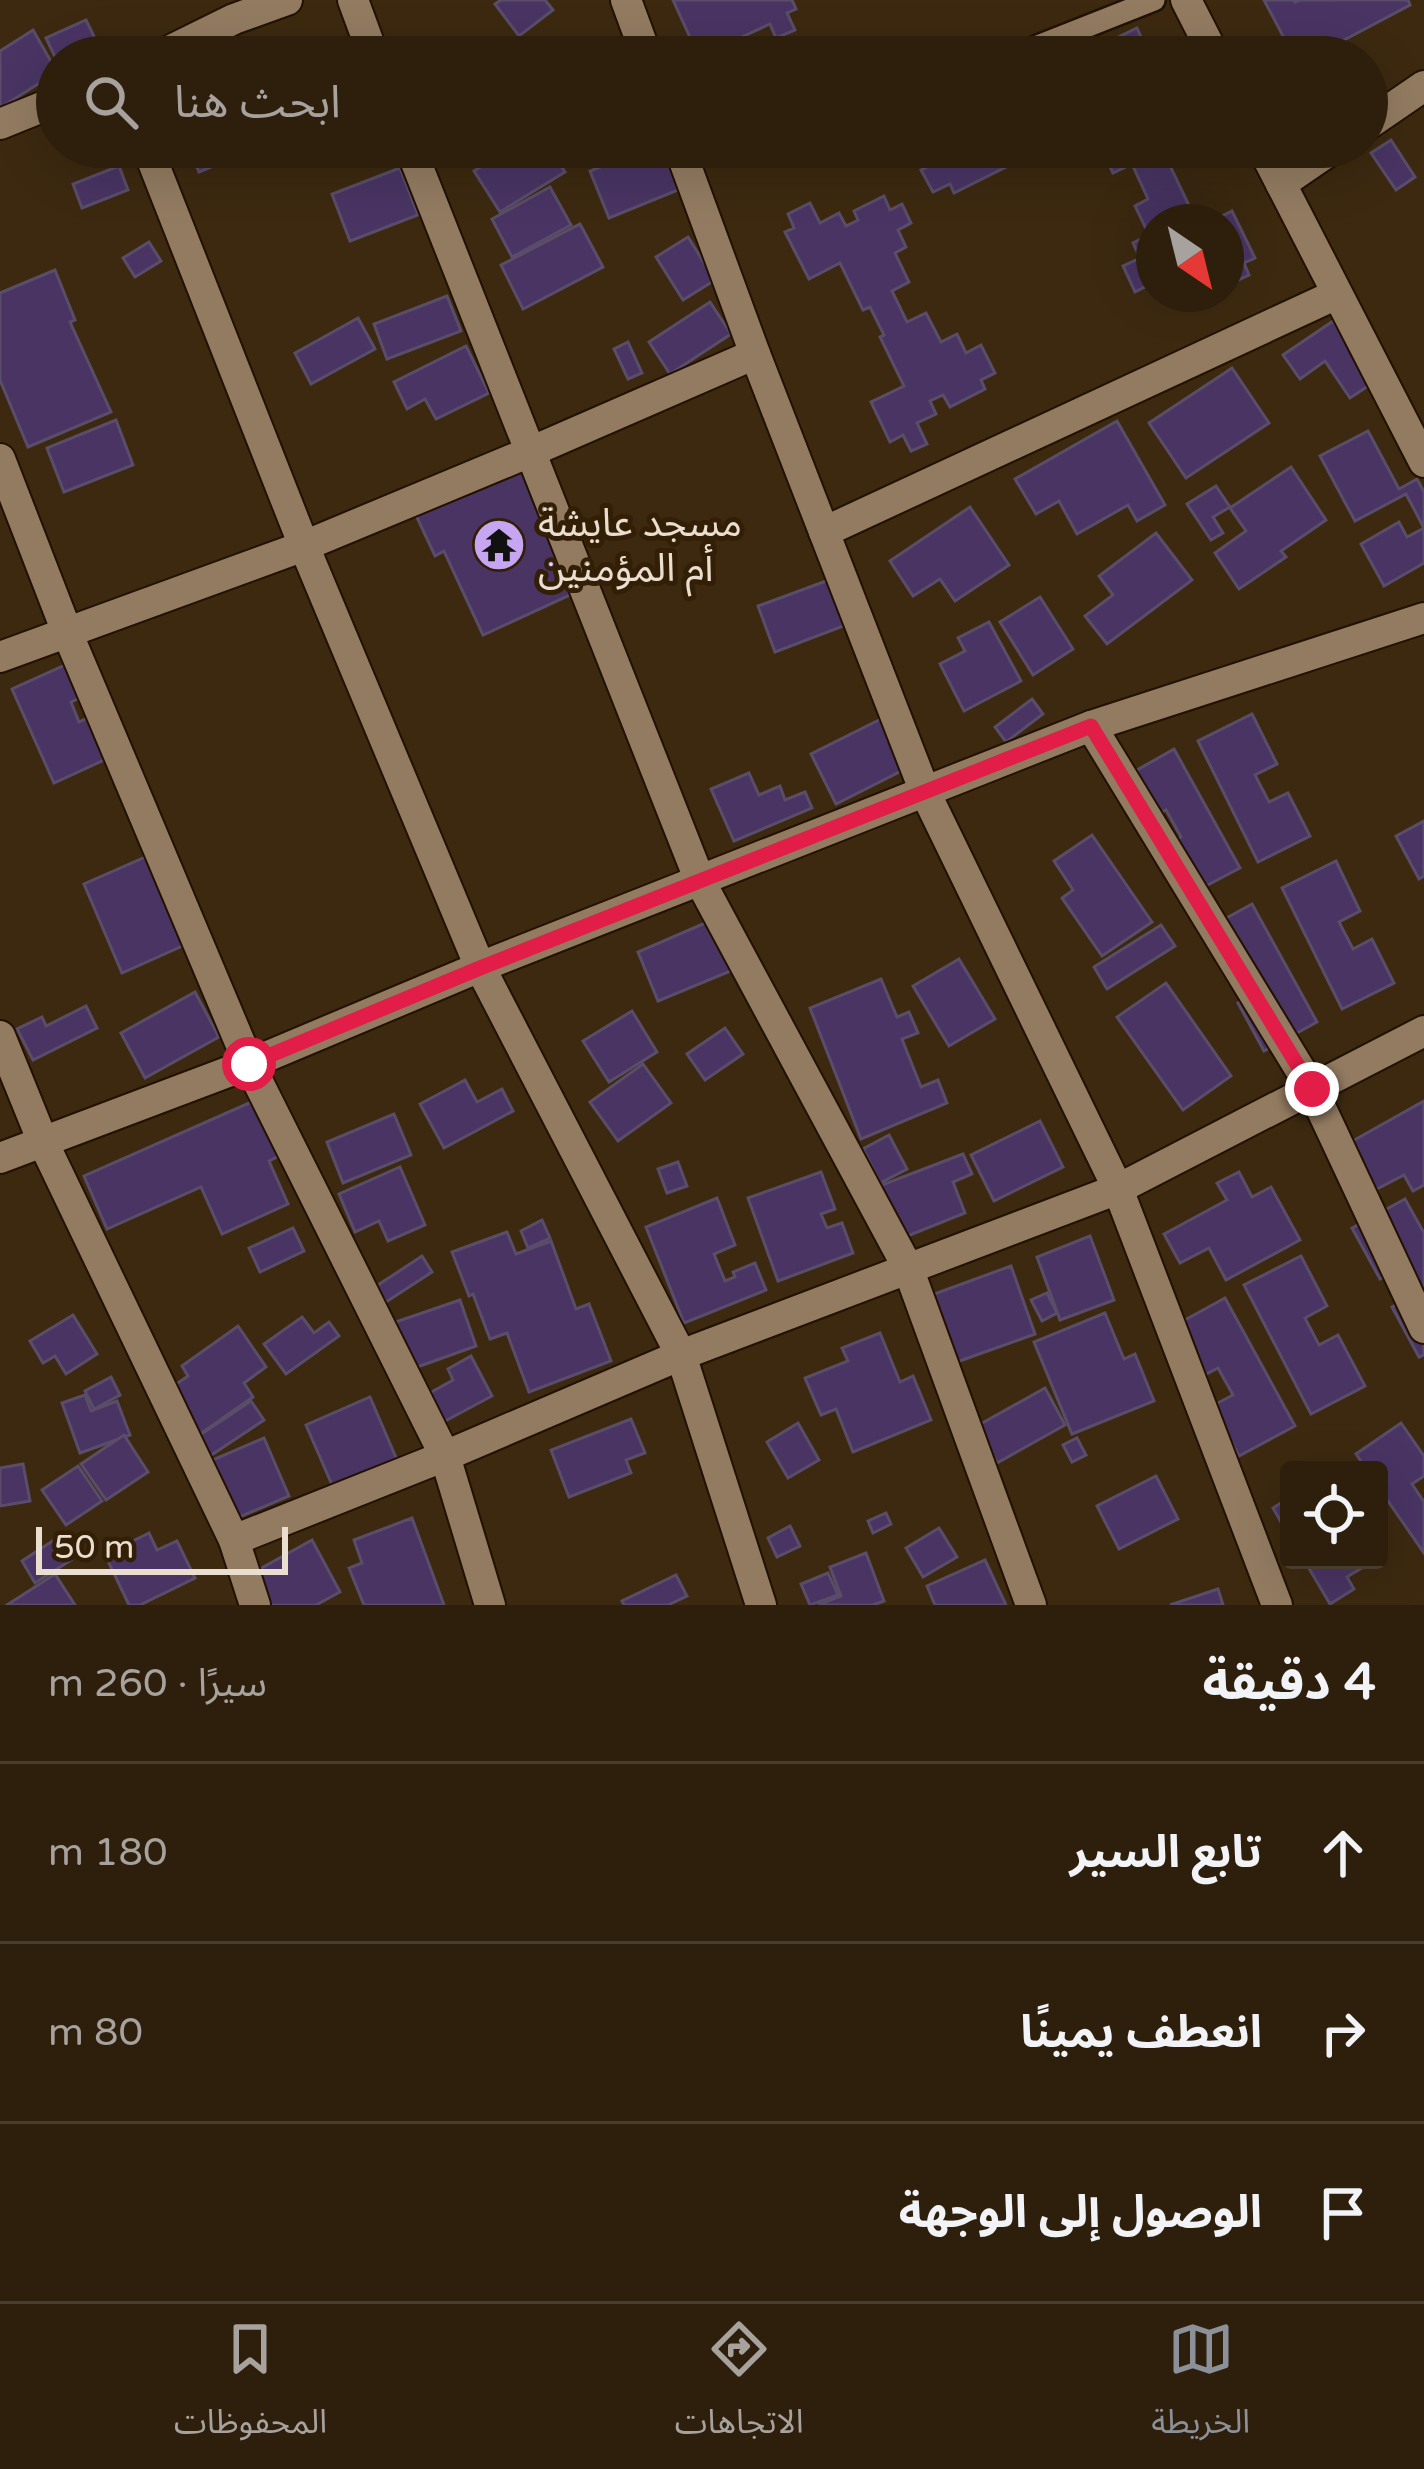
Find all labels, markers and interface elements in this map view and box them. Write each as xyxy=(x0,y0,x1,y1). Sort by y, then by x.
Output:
search box xyxy=(36,36,1388,168)
icon: search xyxy=(78,69,144,135)
text: ابحث هنا xyxy=(174,76,341,130)
north arrow xyxy=(1136,204,1244,312)
place label: مسجد عايشة أم المؤمنين xyxy=(538,500,742,597)
temple icon: مسجد عايشة أم المؤمنين xyxy=(471,517,527,573)
route start xyxy=(222,1037,276,1091)
route end xyxy=(1285,1062,1339,1116)
map controls xyxy=(1280,1461,1388,1569)
button: locate xyxy=(1280,1461,1388,1569)
scale bar xyxy=(36,1521,288,1574)
text: 50 m xyxy=(54,1528,134,1567)
text: 4 دقيقة xyxy=(1202,1652,1376,1714)
text: سيرًا · 260 m xyxy=(48,1660,267,1707)
icon: ahead xyxy=(1310,1820,1376,1886)
text: تابع السير xyxy=(1070,1826,1262,1880)
text: 180 m xyxy=(48,1829,167,1876)
icon: right xyxy=(1310,2000,1376,2066)
text: انعطف يمينًا xyxy=(1020,2006,1262,2060)
text: 80 m xyxy=(48,2009,143,2056)
icon: arrive xyxy=(1310,2180,1376,2246)
text: الوصول إلى الوجهة xyxy=(899,2186,1262,2240)
tab: المحفوظات xyxy=(174,2316,327,2457)
tab: الاتجاهات xyxy=(675,2316,804,2457)
tab: الخريطة xyxy=(1151,2316,1250,2457)

